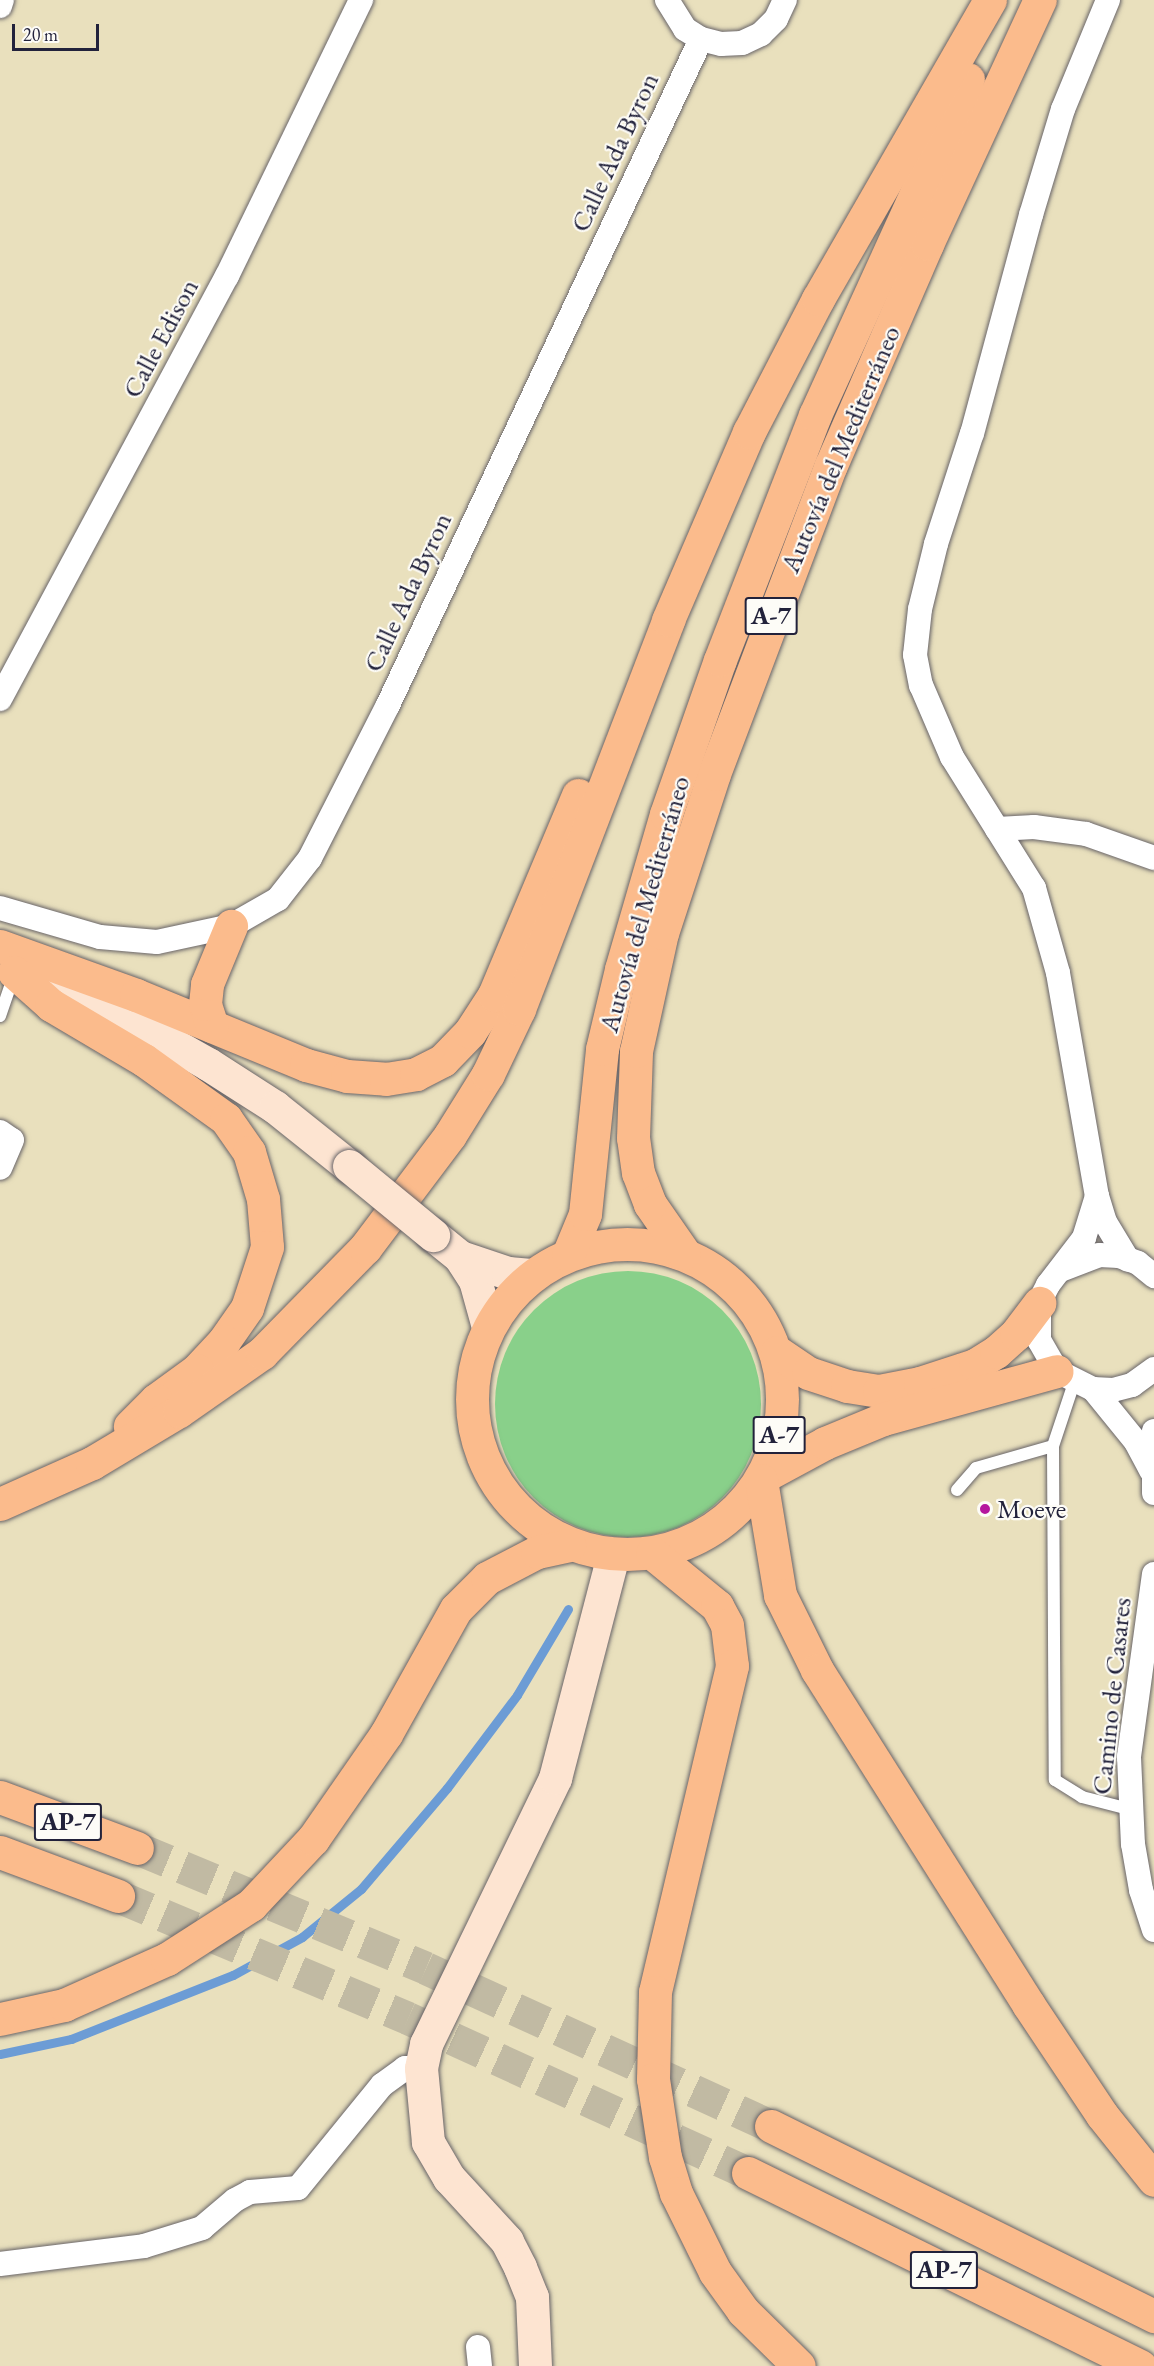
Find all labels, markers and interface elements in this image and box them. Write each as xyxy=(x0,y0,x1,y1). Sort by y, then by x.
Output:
scale bar xyxy=(15,12,102,50)
text: 20 m xyxy=(23,23,58,46)
street label: Calle Ada Byron xyxy=(563,67,665,237)
street label: Calle Edison xyxy=(115,273,205,403)
street label: Autovía del Mediterráneo xyxy=(773,321,907,577)
street label: Calle Ada Byron xyxy=(356,507,458,677)
road number: A-7 xyxy=(744,593,798,639)
street label: Autovía del Mediterráneo xyxy=(592,772,696,1036)
road number: A-7 xyxy=(752,1412,806,1458)
place label: Moeve xyxy=(997,1493,1066,1525)
marker: Moeve xyxy=(978,1502,992,1516)
street label: Camino de Casares xyxy=(1085,1596,1137,1796)
road number: AP-7 xyxy=(34,1799,103,1845)
road number: AP-7 xyxy=(910,2247,978,2293)

